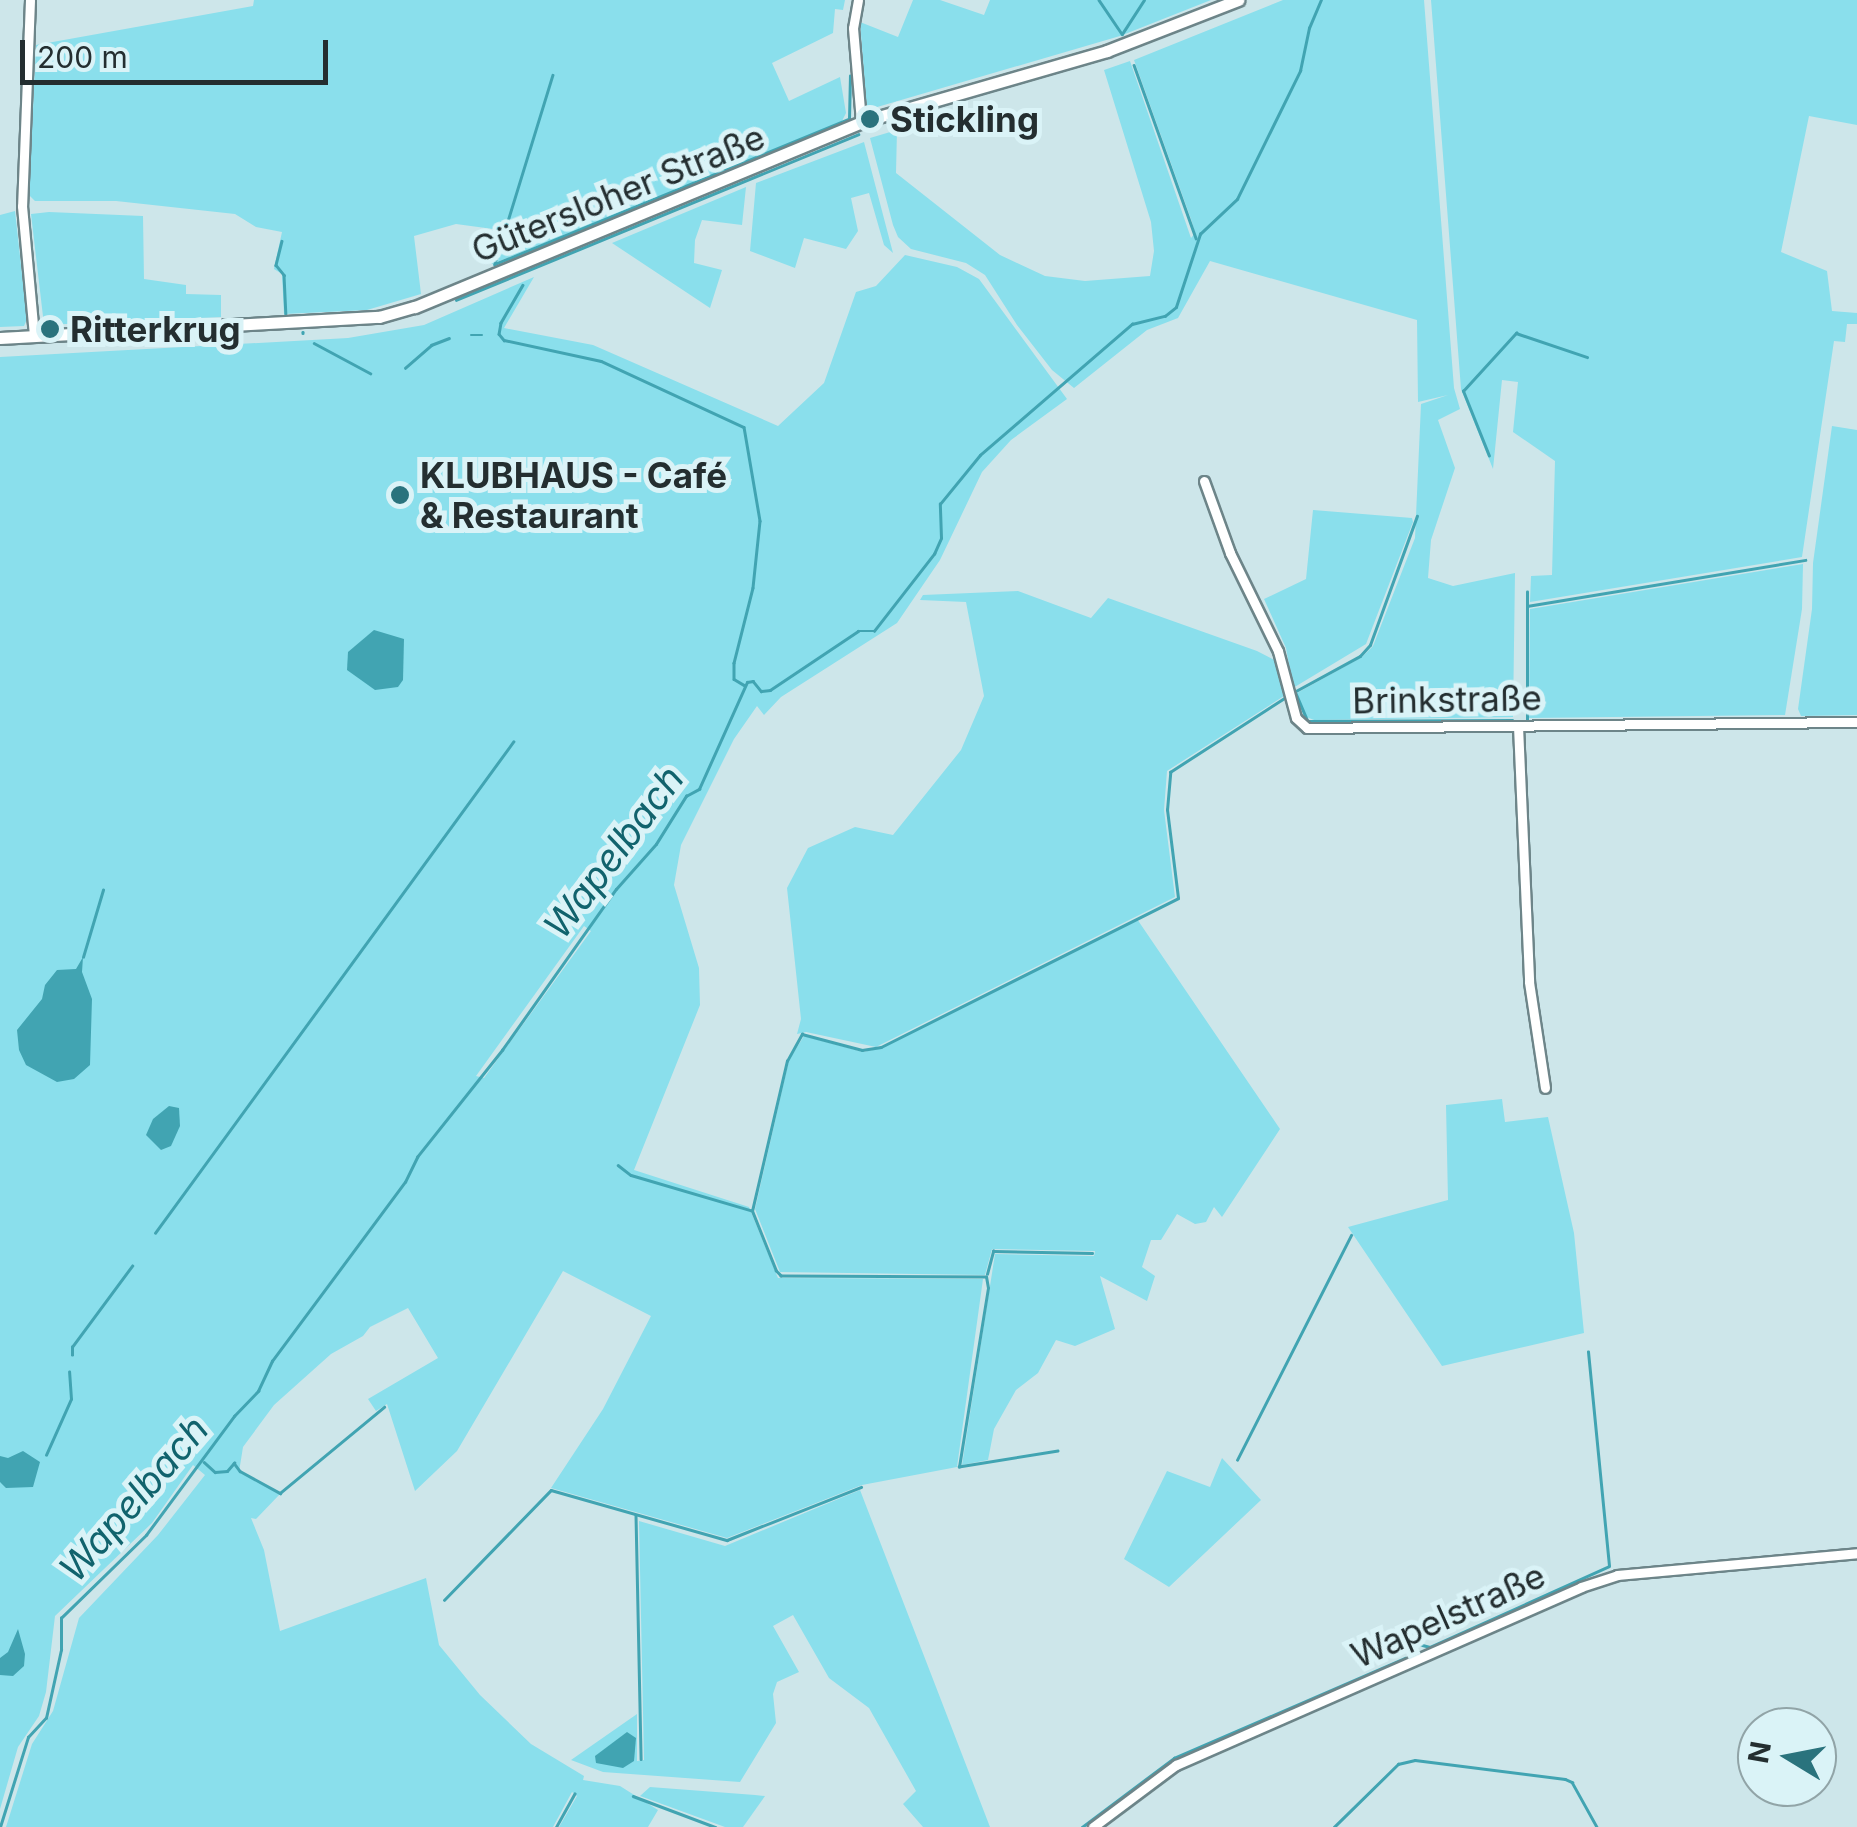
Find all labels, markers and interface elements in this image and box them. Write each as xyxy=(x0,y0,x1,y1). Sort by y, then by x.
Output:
scale bar xyxy=(25,20,332,82)
text: 200 m xyxy=(37,39,128,75)
place label: Stickling xyxy=(890,98,1039,140)
marker: Stickling xyxy=(859,108,881,130)
street label: Gütersloher Straße xyxy=(465,115,771,271)
place label: Ritterkrug xyxy=(70,308,241,350)
marker: Ritterkrug xyxy=(39,318,61,340)
place label: KLUBHAUS - Café & Restaurant xyxy=(420,454,727,536)
marker: KLUBHAUS - Café & Restaurant xyxy=(389,484,411,506)
street label: Brinkstraße xyxy=(1352,676,1542,722)
water label: Wapelbach xyxy=(534,757,694,947)
water label: Wapelbach xyxy=(50,1407,218,1591)
street label: Wapelstraße xyxy=(1345,1554,1551,1676)
north arrow xyxy=(1737,1707,1837,1807)
text: N xyxy=(1741,1739,1778,1766)

